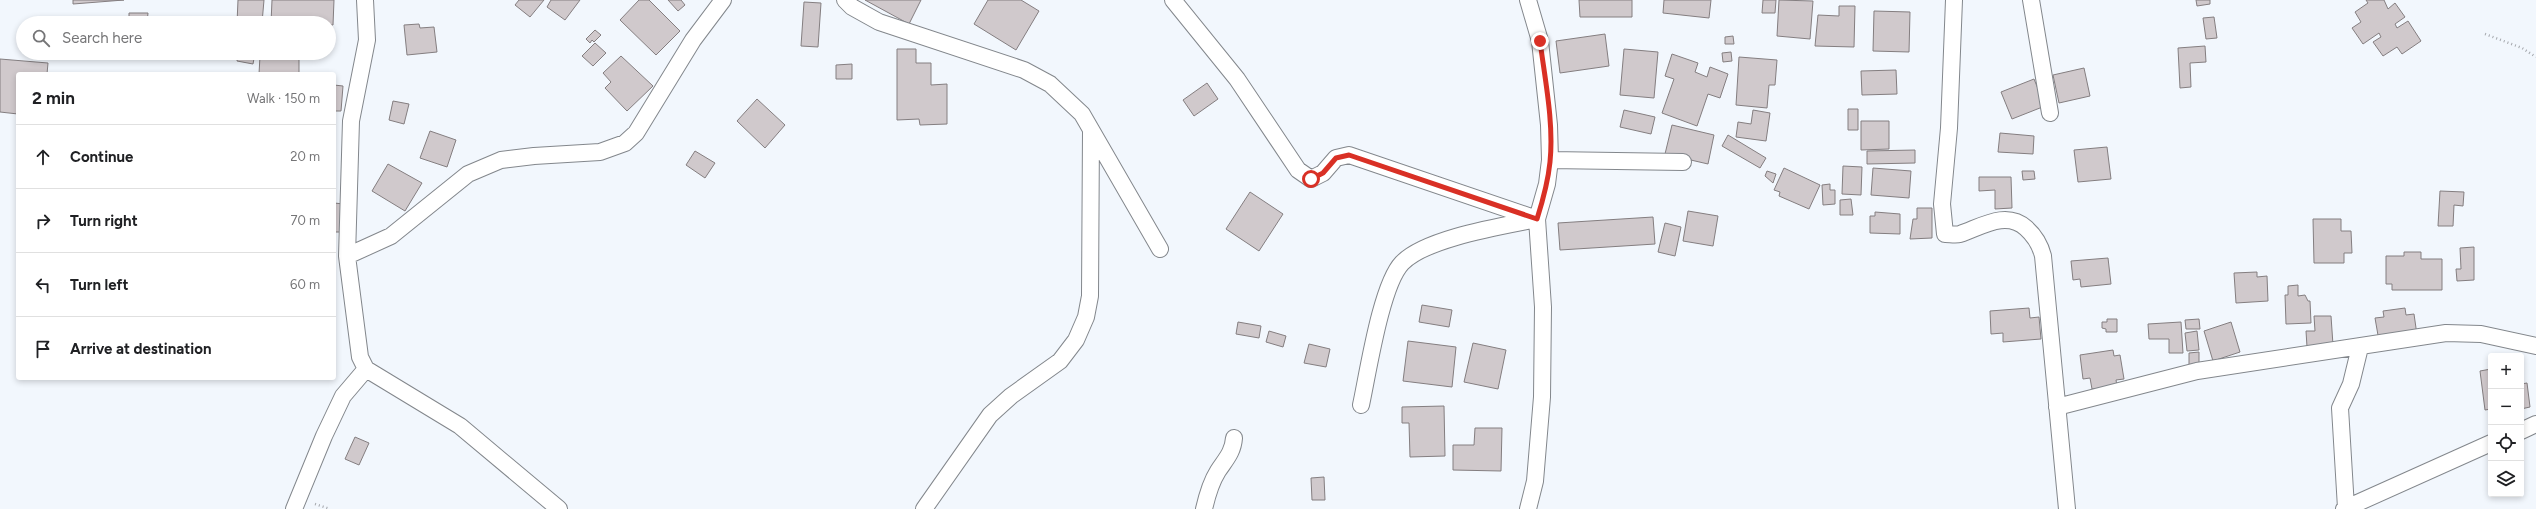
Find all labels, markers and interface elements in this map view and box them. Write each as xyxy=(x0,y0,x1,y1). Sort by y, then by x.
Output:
search box xyxy=(16,16,336,60)
icon: search xyxy=(30,27,52,49)
text: Search here xyxy=(62,29,142,47)
route end xyxy=(1531,32,1549,50)
text: 2 min xyxy=(32,88,75,108)
text: Walk · 150 m xyxy=(247,91,320,106)
icon: ahead xyxy=(32,146,54,168)
text: Continue xyxy=(70,148,133,166)
text: 20 m xyxy=(290,149,320,164)
route start xyxy=(1302,170,1320,188)
icon: right xyxy=(32,210,54,232)
text: Turn right xyxy=(70,212,138,230)
text: 70 m xyxy=(290,213,320,228)
icon: left xyxy=(32,274,54,296)
text: Turn left xyxy=(70,276,128,294)
text: 60 m xyxy=(290,277,320,292)
icon: arrive xyxy=(32,338,54,360)
text: Arrive at destination xyxy=(70,340,211,358)
map controls xyxy=(2488,353,2524,497)
button: + xyxy=(2488,353,2524,389)
button: − xyxy=(2488,389,2524,425)
button: locate xyxy=(2488,425,2524,461)
button: layers xyxy=(2488,461,2524,497)

